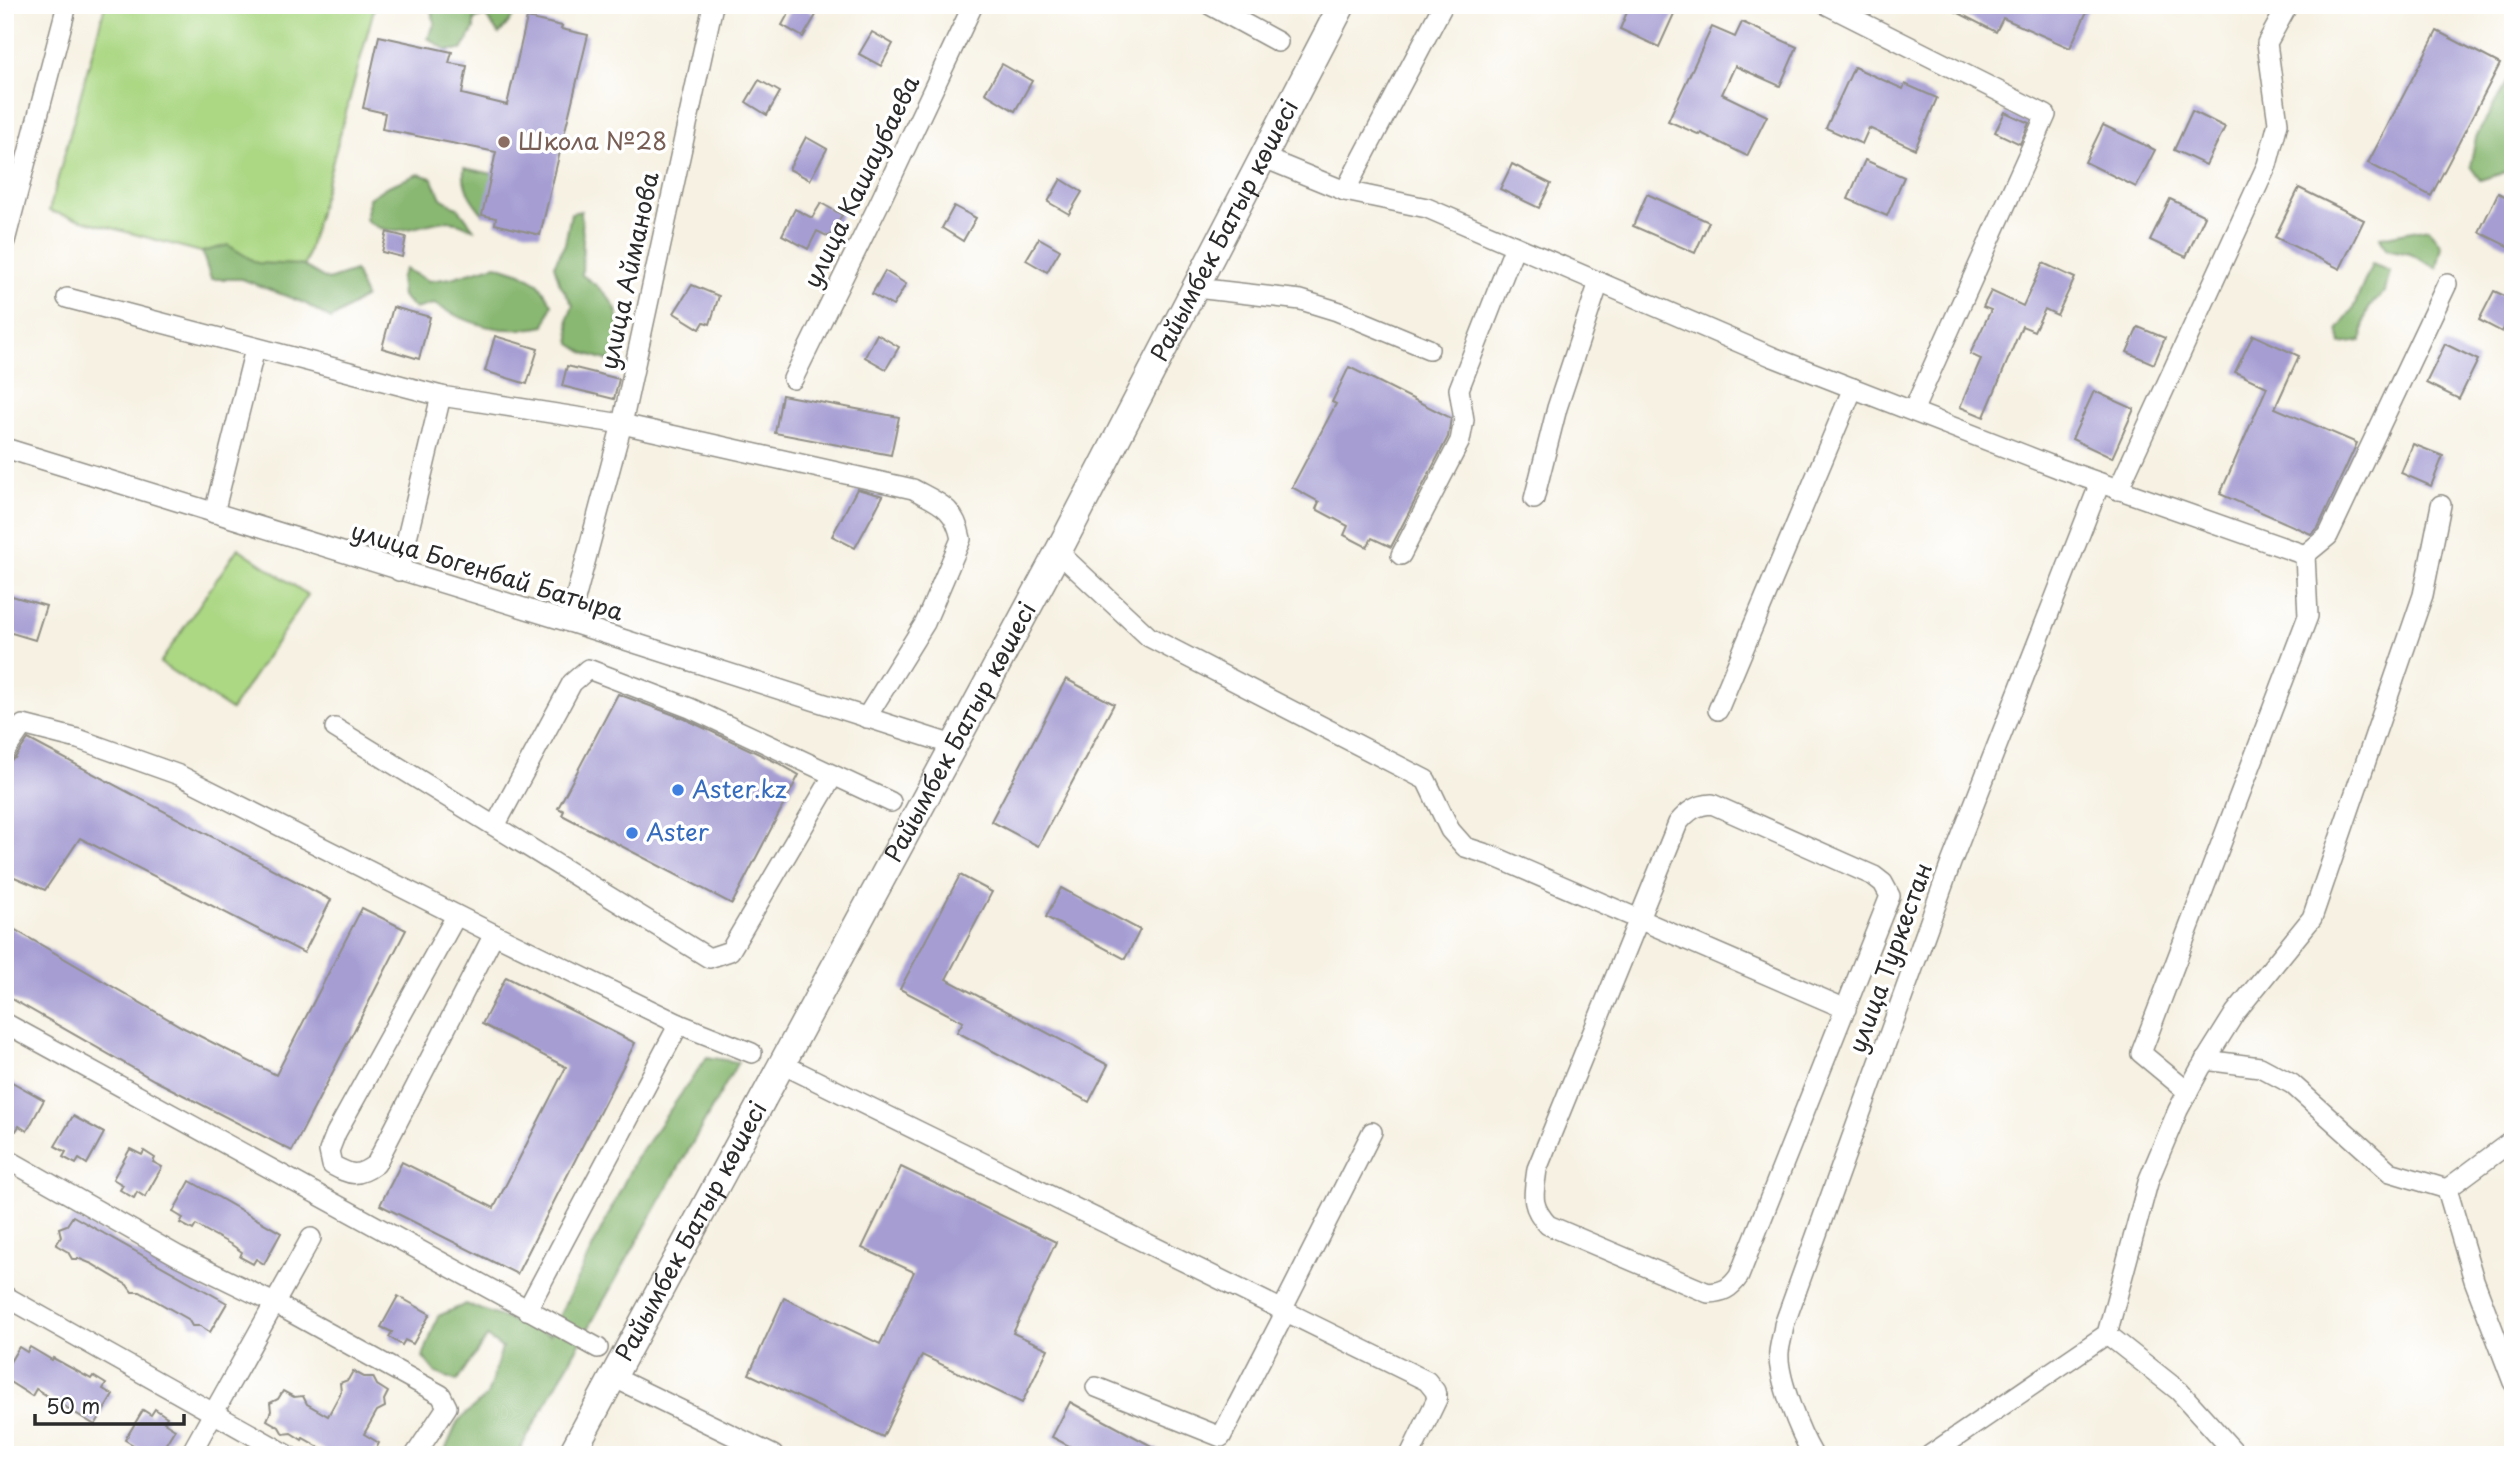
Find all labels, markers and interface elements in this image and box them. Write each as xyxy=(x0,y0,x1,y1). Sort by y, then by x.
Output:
street label: улица Кашаубаева xyxy=(793,69,927,294)
street label: Райымбек Батыр көшесі xyxy=(1140,92,1306,367)
place label: Школа №28 xyxy=(518,122,667,158)
marker: Школа №28 xyxy=(496,134,512,150)
street label: улица Айманова xyxy=(590,168,667,373)
street label: улица Богенбай Батыра xyxy=(347,511,628,629)
street label: Райымбек Батыр көшесі xyxy=(874,595,1044,868)
place label: Aster.kz xyxy=(692,770,787,806)
marker: Aster.kz xyxy=(670,782,686,798)
place label: Aster xyxy=(646,813,710,849)
marker: Aster xyxy=(624,825,640,841)
street label: улица Туркестан xyxy=(1838,857,1940,1057)
street label: Райымбек Батыр көшесі xyxy=(605,1094,775,1367)
scale bar xyxy=(35,1383,184,1427)
text: 50 m xyxy=(46,1389,100,1421)

